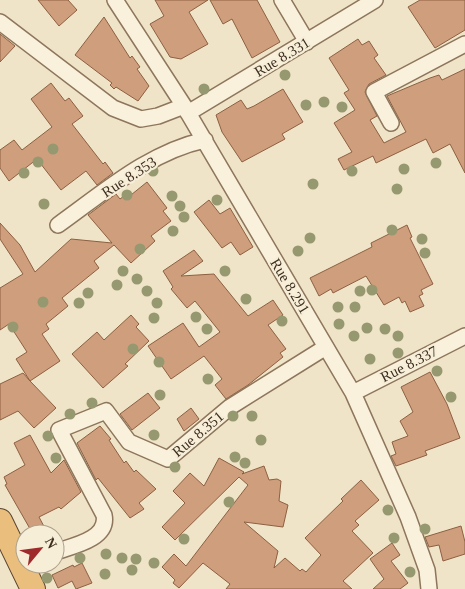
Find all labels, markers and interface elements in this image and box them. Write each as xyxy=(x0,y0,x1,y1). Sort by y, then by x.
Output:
street label: Rue 8.331 xyxy=(251,34,313,80)
street label: Rue 8.353 xyxy=(99,153,159,201)
street label: Rue 8.291 xyxy=(267,255,313,317)
street label: Rue 8.337 xyxy=(378,343,441,385)
street label: Rue 8.351 xyxy=(169,408,227,460)
north arrow xyxy=(15,524,65,574)
text: N xyxy=(42,535,60,551)

